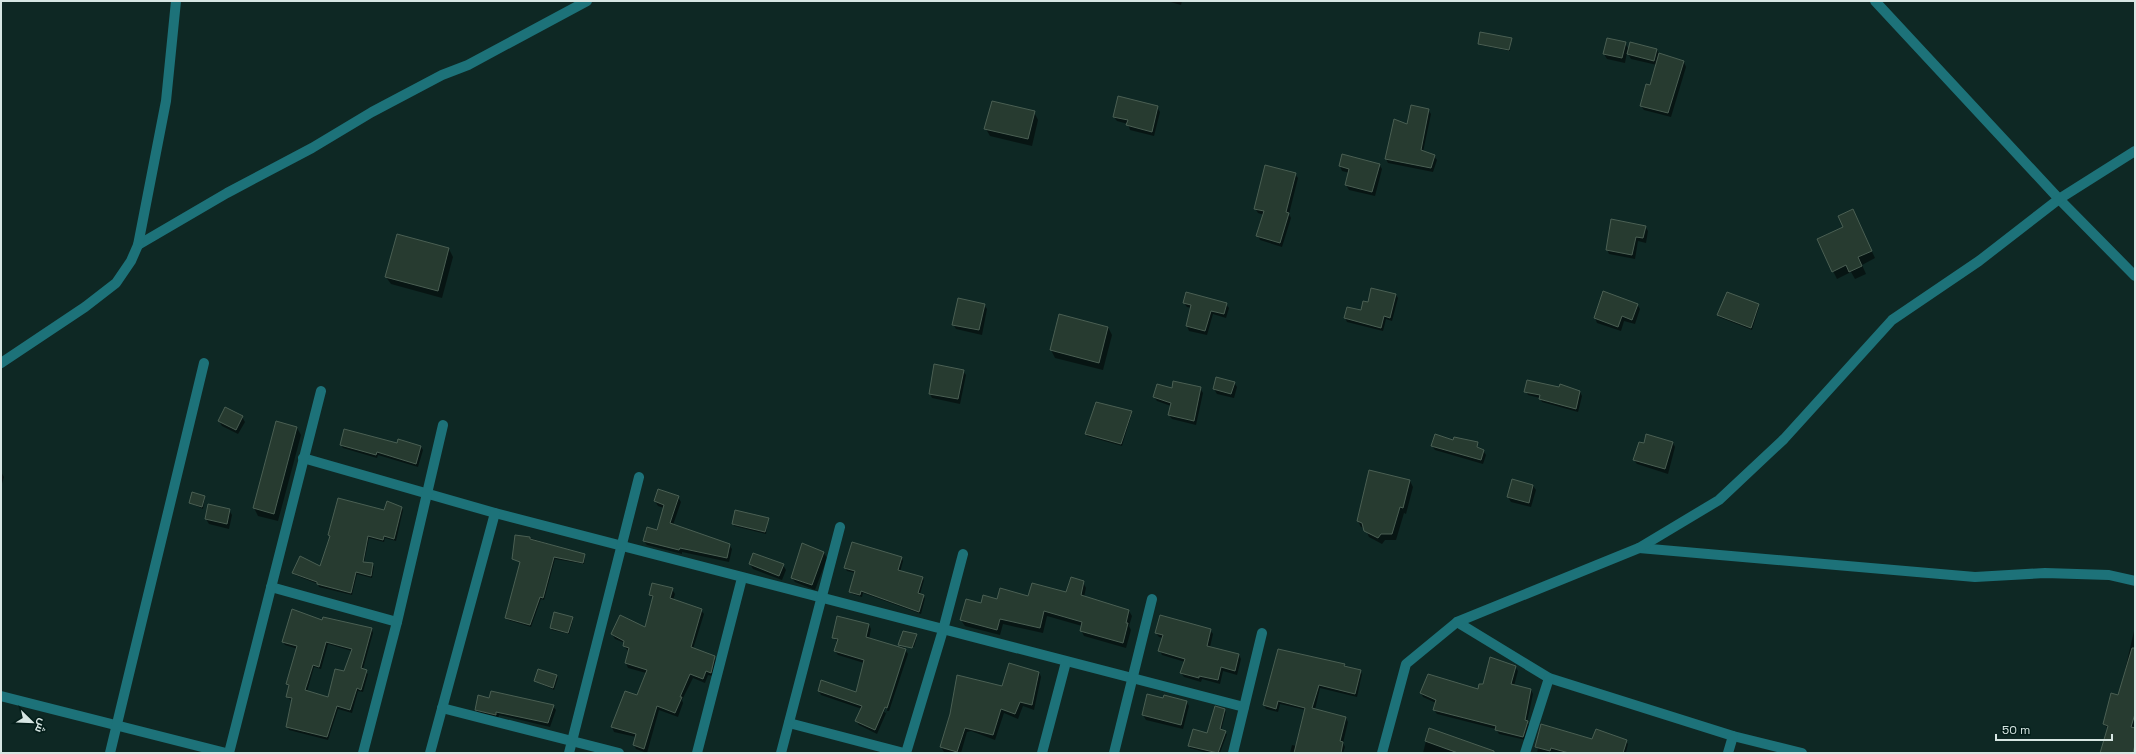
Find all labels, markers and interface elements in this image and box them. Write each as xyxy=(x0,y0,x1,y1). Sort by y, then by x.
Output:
north arrow xyxy=(12,702,52,742)
scale bar xyxy=(1996,716,2112,742)
text: ش xyxy=(32,717,50,735)
text: 50 m xyxy=(2002,722,2030,738)

